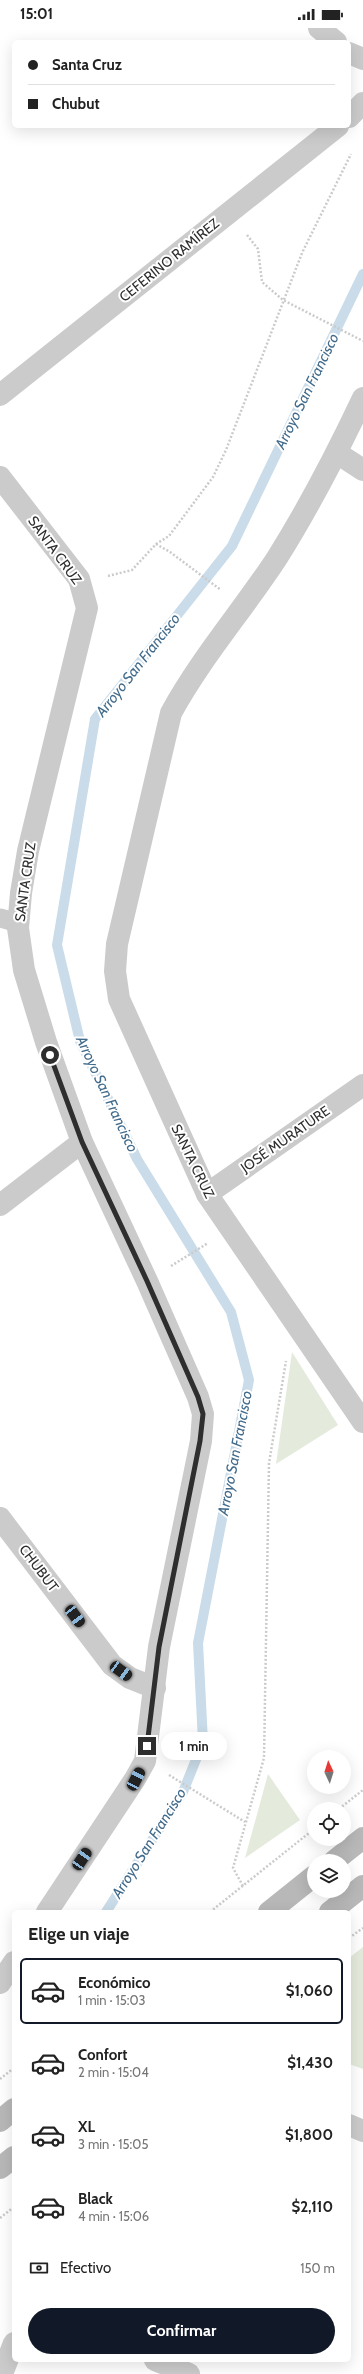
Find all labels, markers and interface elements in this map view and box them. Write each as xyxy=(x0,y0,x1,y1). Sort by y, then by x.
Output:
text: 15:01 xyxy=(20,5,53,23)
text: Santa Cruz xyxy=(52,56,122,74)
text: Chubut xyxy=(52,95,100,113)
street label: CEFERINO RAMÍREZ xyxy=(116,214,223,306)
water label: Arroyo San Francisco xyxy=(271,330,343,453)
street label: SANTA CRUZ xyxy=(24,512,86,588)
water label: Arroyo San Francisco xyxy=(91,609,184,721)
street label: SANTA CRUZ xyxy=(11,841,40,923)
water label: Arroyo San Francisco xyxy=(72,1032,142,1155)
route start xyxy=(41,1046,59,1064)
street label: JOSÉ MURATURE xyxy=(236,1101,333,1177)
street label: SANTA CRUZ xyxy=(167,1121,219,1201)
water label: Arroyo San Francisco xyxy=(214,1389,256,1518)
street label: CHUBUT xyxy=(15,1541,63,1596)
car xyxy=(63,1603,87,1629)
car xyxy=(108,1659,134,1683)
callout: 1 min xyxy=(161,1732,227,1760)
route end xyxy=(138,1737,156,1755)
text: 1 min xyxy=(179,1738,209,1754)
north arrow xyxy=(307,1750,351,1794)
map controls xyxy=(307,1750,351,1898)
car xyxy=(125,1766,147,1792)
water label: Arroyo San Francisco xyxy=(107,1784,190,1902)
button: locate xyxy=(307,1802,351,1846)
car xyxy=(70,1846,94,1872)
button: layers xyxy=(307,1854,351,1898)
text: Elige un viaje xyxy=(28,1923,129,1945)
icon: car xyxy=(30,1973,66,2009)
text: Económico xyxy=(78,1974,150,1992)
text: $1,060 xyxy=(286,1982,333,2000)
text: 1 min · 15:03 xyxy=(78,1992,146,2008)
icon: car xyxy=(30,2045,66,2081)
text: Confort xyxy=(78,2046,127,2064)
text: $1,430 xyxy=(287,2054,333,2072)
text: 2 min · 15:04 xyxy=(78,2064,149,2080)
icon: car xyxy=(30,2117,66,2153)
text: XL xyxy=(78,2118,95,2136)
text: $1,800 xyxy=(285,2126,333,2144)
text: 3 min · 15:05 xyxy=(78,2136,148,2152)
icon: car xyxy=(30,2189,66,2225)
text: Black xyxy=(78,2190,113,2208)
text: $2,110 xyxy=(291,2198,333,2216)
text: 4 min · 15:06 xyxy=(78,2208,149,2224)
icon: cash xyxy=(28,2257,50,2279)
text: Efectivo xyxy=(60,2259,111,2277)
text: 150 m xyxy=(300,2260,335,2276)
button: Confirmar xyxy=(28,2308,335,2354)

